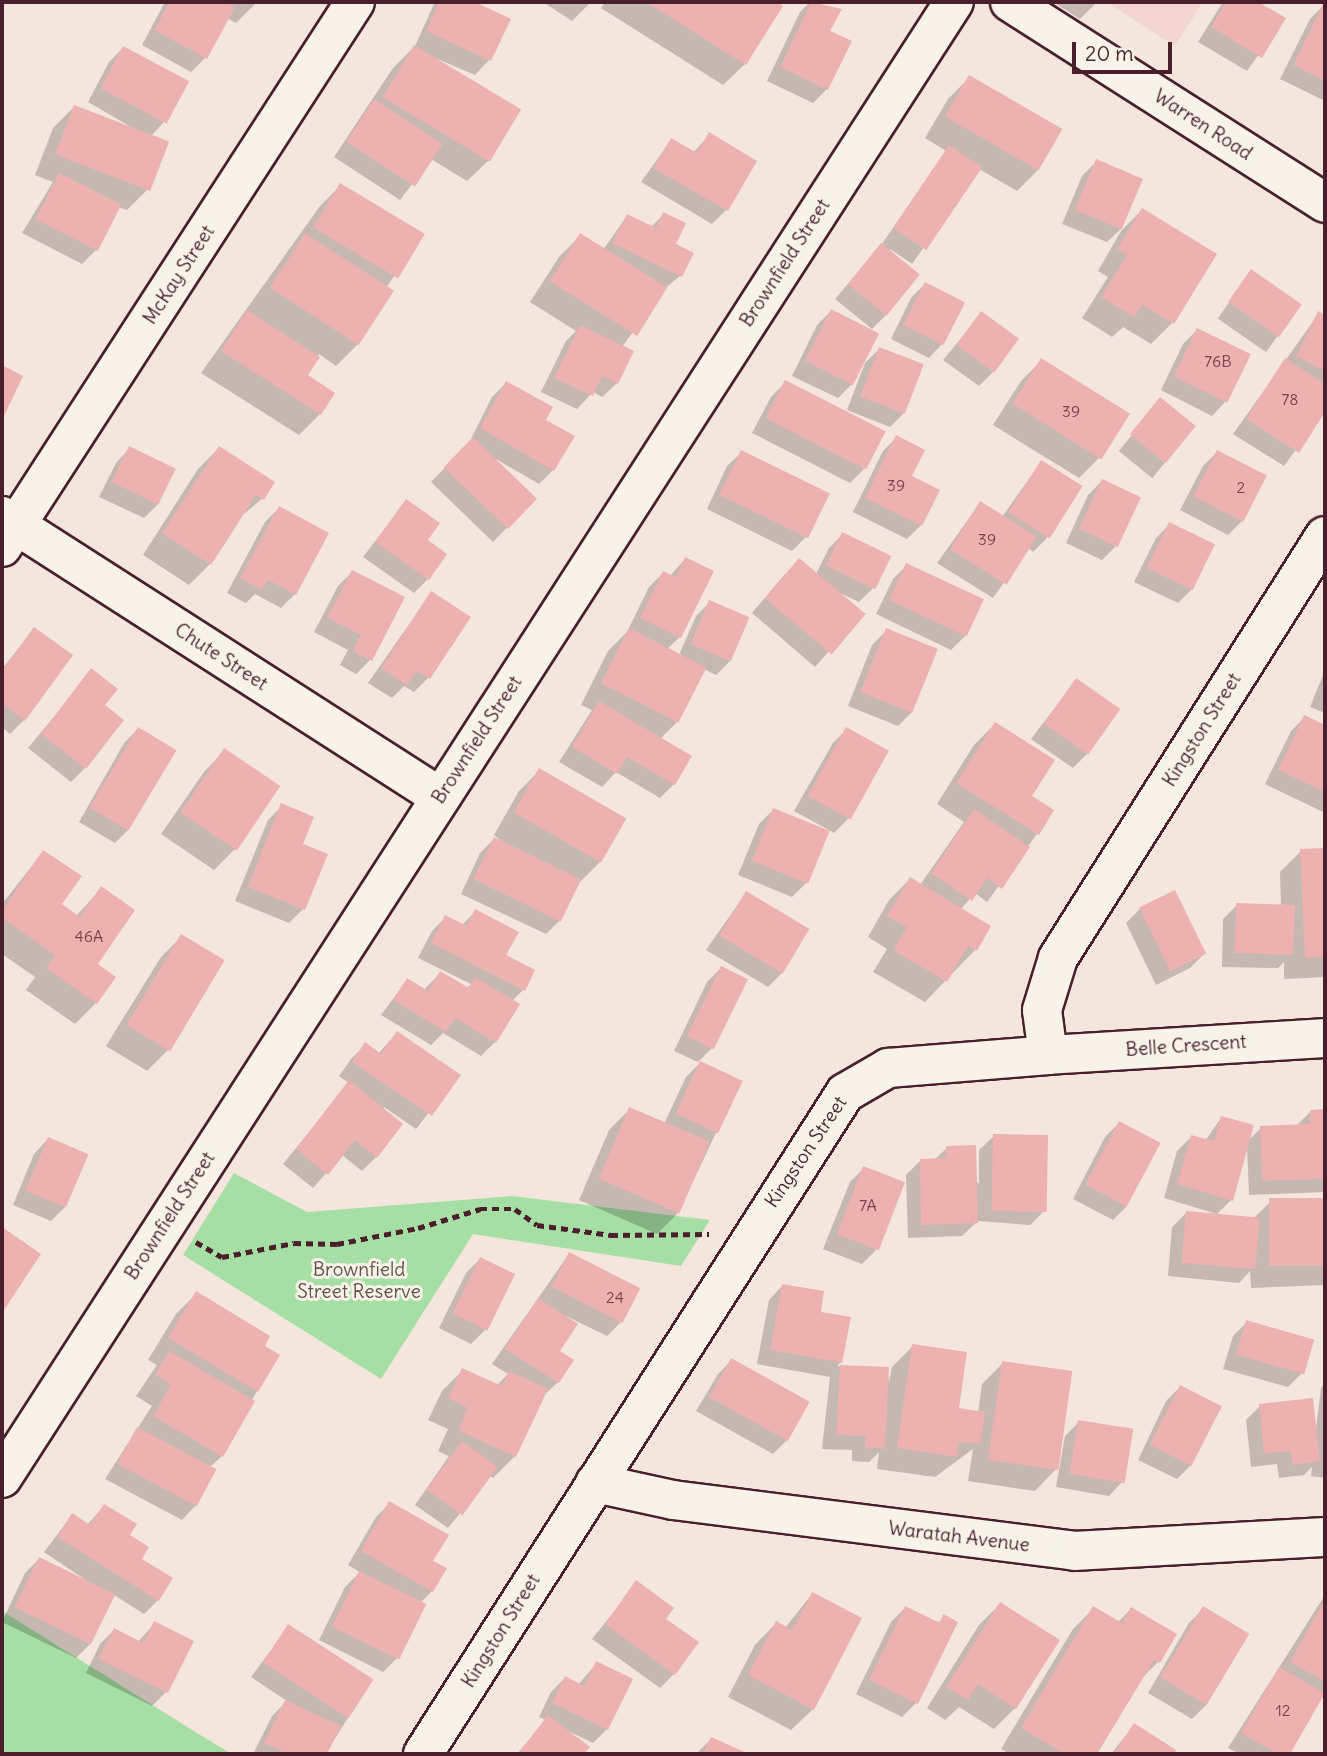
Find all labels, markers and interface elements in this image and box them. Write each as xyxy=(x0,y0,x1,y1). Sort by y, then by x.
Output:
scale bar xyxy=(1075,28,1175,72)
text: 20 m xyxy=(1085,40,1134,67)
street label: Warren Road xyxy=(1150,85,1256,165)
street label: Brownfield Street xyxy=(735,195,835,331)
street label: McKay Street xyxy=(139,221,219,329)
house number: 76B xyxy=(1204,351,1232,371)
house number: 78 xyxy=(1281,389,1299,409)
house number: 39 xyxy=(1062,401,1080,421)
house number: 39 xyxy=(887,475,905,495)
house number: 2 xyxy=(1237,477,1245,497)
house number: 39 xyxy=(978,529,996,549)
street label: Chute Street xyxy=(170,619,272,695)
street label: Kingston Street xyxy=(1158,669,1246,791)
street label: Brownfield Street xyxy=(427,672,527,808)
house number: 46A xyxy=(75,926,103,946)
street label: Belle Crescent xyxy=(1125,1030,1247,1062)
street label: Kingston Street xyxy=(760,1092,852,1212)
street label: Brownfield Street xyxy=(120,1148,220,1284)
house number: 7A xyxy=(859,1195,877,1215)
park label: Brownfield Street Reserve xyxy=(297,1259,421,1303)
house number: 24 xyxy=(606,1287,624,1307)
street label: Waratah Avenue xyxy=(887,1517,1031,1557)
street label: Kingston Street xyxy=(457,1570,545,1692)
house number: 12 xyxy=(1275,1700,1291,1720)

